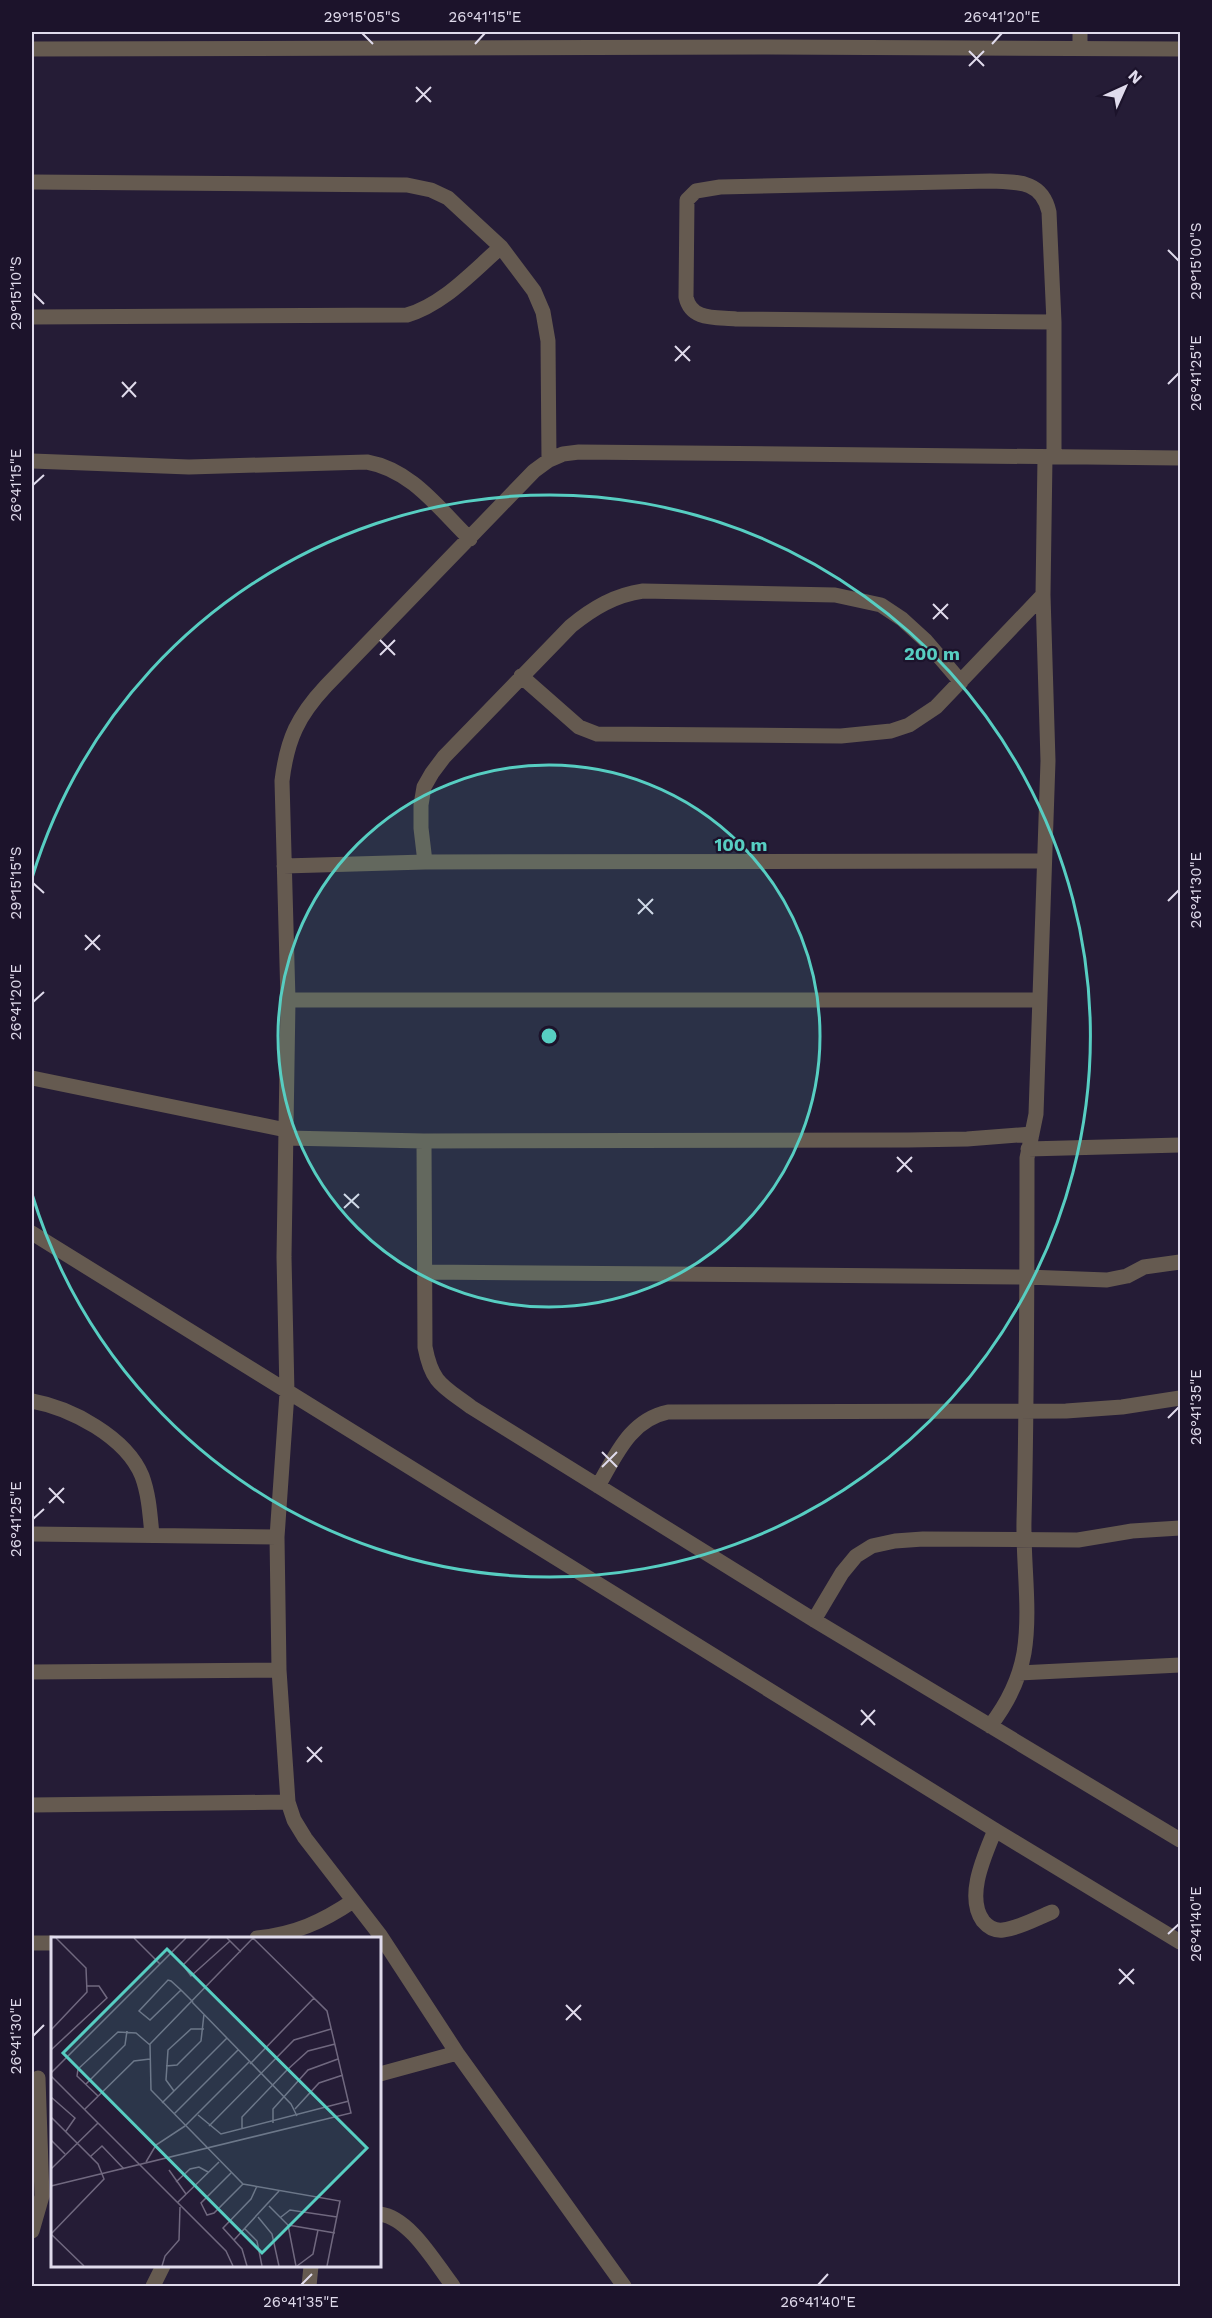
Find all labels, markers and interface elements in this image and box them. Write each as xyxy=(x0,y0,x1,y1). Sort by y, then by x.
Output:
text: 29°15'05"S xyxy=(324,8,400,26)
text: 26°41'15"E xyxy=(449,8,521,26)
text: 26°41'20"E xyxy=(964,8,1040,26)
north arrow xyxy=(1095,57,1155,117)
text: N xyxy=(1124,66,1146,88)
text: 29°15'00"S xyxy=(1187,222,1205,300)
text: 29°15'10"S xyxy=(7,256,25,330)
text: 26°41'25"E xyxy=(1187,335,1205,411)
text: 26°41'15"E xyxy=(7,449,25,521)
text: 200 m xyxy=(904,643,960,664)
text: 100 m xyxy=(714,834,768,855)
text: 29°15'15"S xyxy=(7,846,25,920)
text: 26°41'30"E xyxy=(1187,852,1205,928)
text: 26°41'20"E xyxy=(7,964,25,1040)
centre of rings xyxy=(539,1026,559,1046)
text: 26°41'35"E xyxy=(1187,1369,1205,1445)
text: 26°41'25"E xyxy=(7,1481,25,1557)
text: 26°41'40"E xyxy=(1187,1886,1205,1962)
inset map xyxy=(51,1937,381,2267)
text: 26°41'30"E xyxy=(7,1998,25,2074)
text: 26°41'35"E xyxy=(263,2293,339,2311)
text: 26°41'40"E xyxy=(780,2293,856,2311)

